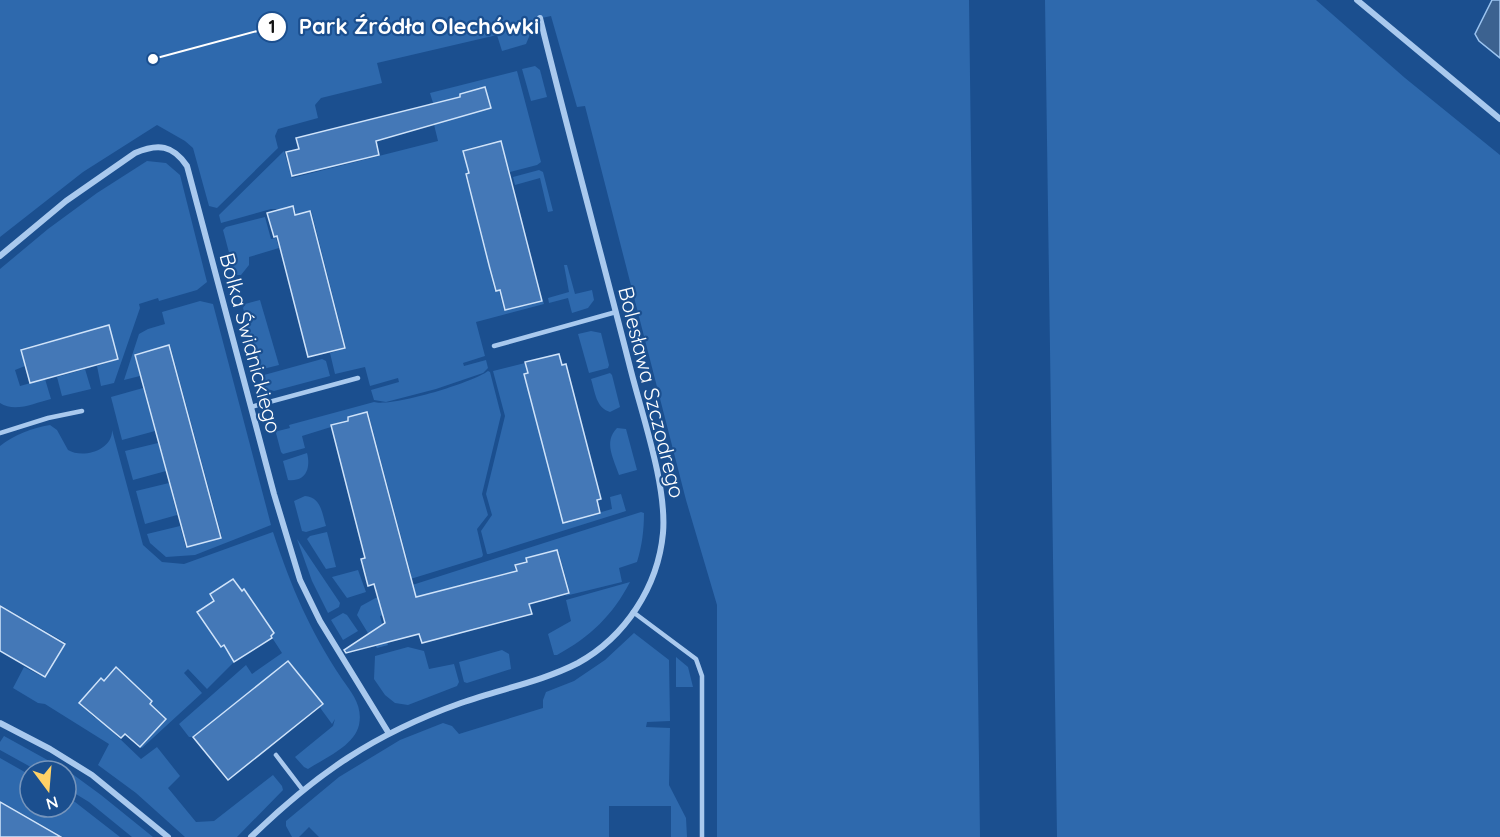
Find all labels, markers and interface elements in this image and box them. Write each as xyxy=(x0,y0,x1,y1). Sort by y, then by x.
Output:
callout: Park Źródła Olechówki xyxy=(257,7,551,47)
text: Park Źródła Olechówki xyxy=(299,12,539,40)
text: 1 xyxy=(268,15,276,38)
street label: Bolka Świdnickiego xyxy=(214,250,288,436)
street label: Bolesława Szczodrego xyxy=(613,284,691,500)
north arrow xyxy=(18,759,78,819)
text: N xyxy=(44,792,61,815)

